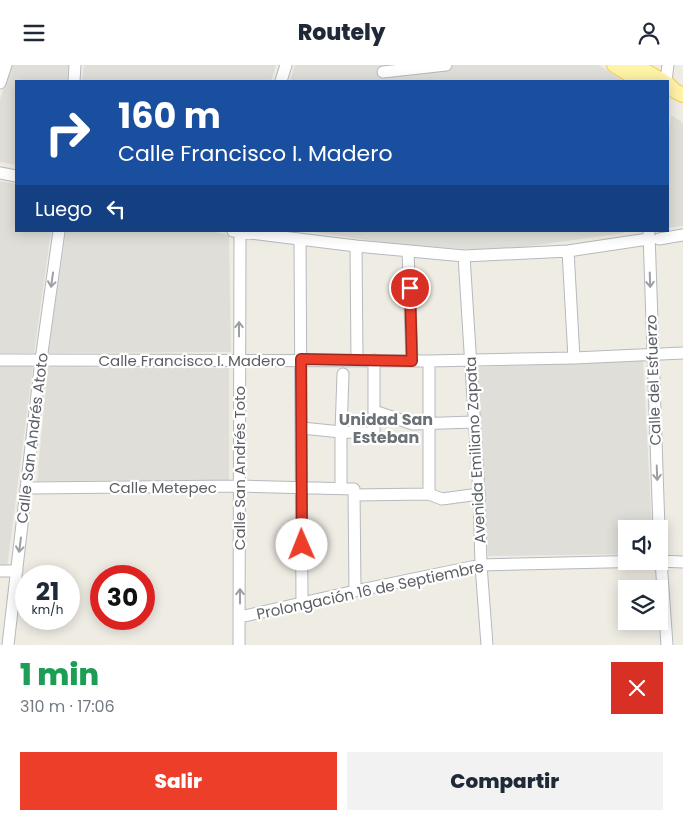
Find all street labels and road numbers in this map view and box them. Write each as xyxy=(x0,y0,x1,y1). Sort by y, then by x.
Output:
street label: Calle del Esfuerzo xyxy=(640,314,666,446)
street label: Calle Francisco I. Madero xyxy=(98,350,286,371)
street label: Calle San Andrés Atoto xyxy=(11,351,53,525)
street label: Avenida Emiliano Zapata xyxy=(460,356,490,544)
street label: Calle San Andrés Toto xyxy=(229,386,250,550)
street label: Calle Metepec xyxy=(109,477,217,498)
street label: Prolongación 16 de Septiembre xyxy=(254,556,486,624)

